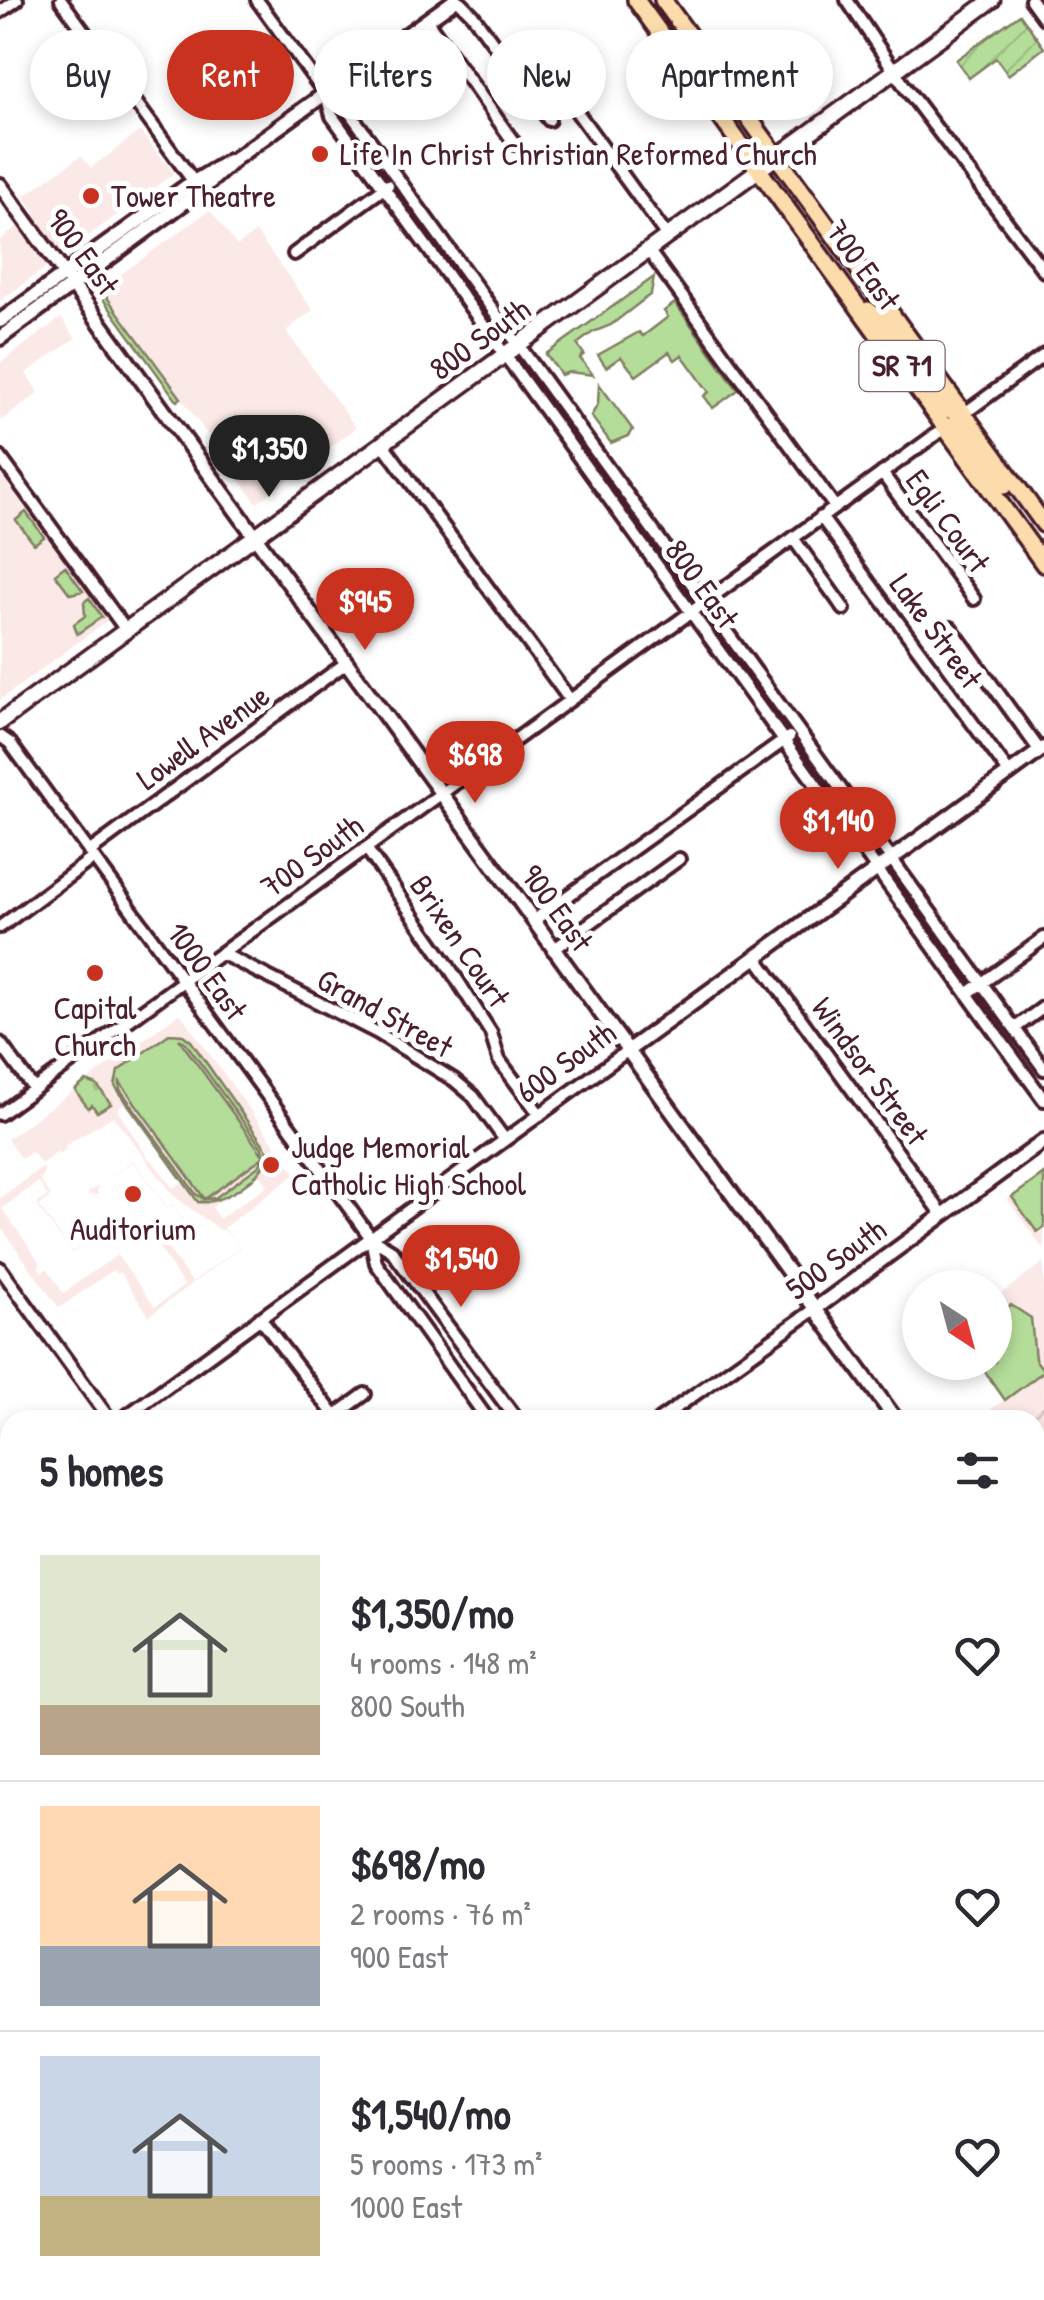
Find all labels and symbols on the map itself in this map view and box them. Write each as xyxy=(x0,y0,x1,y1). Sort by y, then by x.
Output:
place label: Life In Christ Christian Reformed Church xyxy=(340,132,817,175)
marker: Life In Christ Christian Reformed Church xyxy=(309,143,331,165)
place label: Tower Theatre xyxy=(111,174,276,217)
marker: Tower Theatre xyxy=(80,185,102,207)
street label: 900 East xyxy=(37,200,130,305)
street label: 700 East xyxy=(816,211,911,319)
street label: 800 South xyxy=(421,287,539,390)
road number: SR 71 xyxy=(860,341,944,391)
pin: $1,350 xyxy=(188,415,350,500)
street label: Egli Court xyxy=(896,460,1001,582)
street label: 800 East xyxy=(656,531,750,638)
street label: Lake Street xyxy=(880,565,993,698)
pin: $945 xyxy=(306,568,424,653)
street label: Lowell Avenue xyxy=(128,674,278,799)
pin: $698 xyxy=(416,721,534,806)
pin: $1,140 xyxy=(757,787,919,872)
street label: 700 South xyxy=(252,804,372,907)
street label: 900 East xyxy=(511,856,604,961)
street label: Brixen Court xyxy=(400,866,521,1016)
street label: 1000 East xyxy=(157,913,258,1029)
street label: Grand Street xyxy=(310,958,462,1068)
marker: Capital Church xyxy=(84,962,106,984)
place label: Capital Church xyxy=(53,986,137,1066)
street label: Windsor Street xyxy=(802,988,939,1154)
street label: 600 South xyxy=(507,1011,624,1112)
place label: Judge Memorial Catholic High School xyxy=(291,1125,526,1205)
marker: Judge Memorial Catholic High School xyxy=(260,1154,282,1176)
marker: Auditorium xyxy=(122,1183,144,1205)
place label: Auditorium xyxy=(70,1207,196,1250)
street label: 500 South xyxy=(777,1208,895,1310)
pin: $1,540 xyxy=(380,1225,542,1310)
north arrow xyxy=(902,1270,1012,1380)

